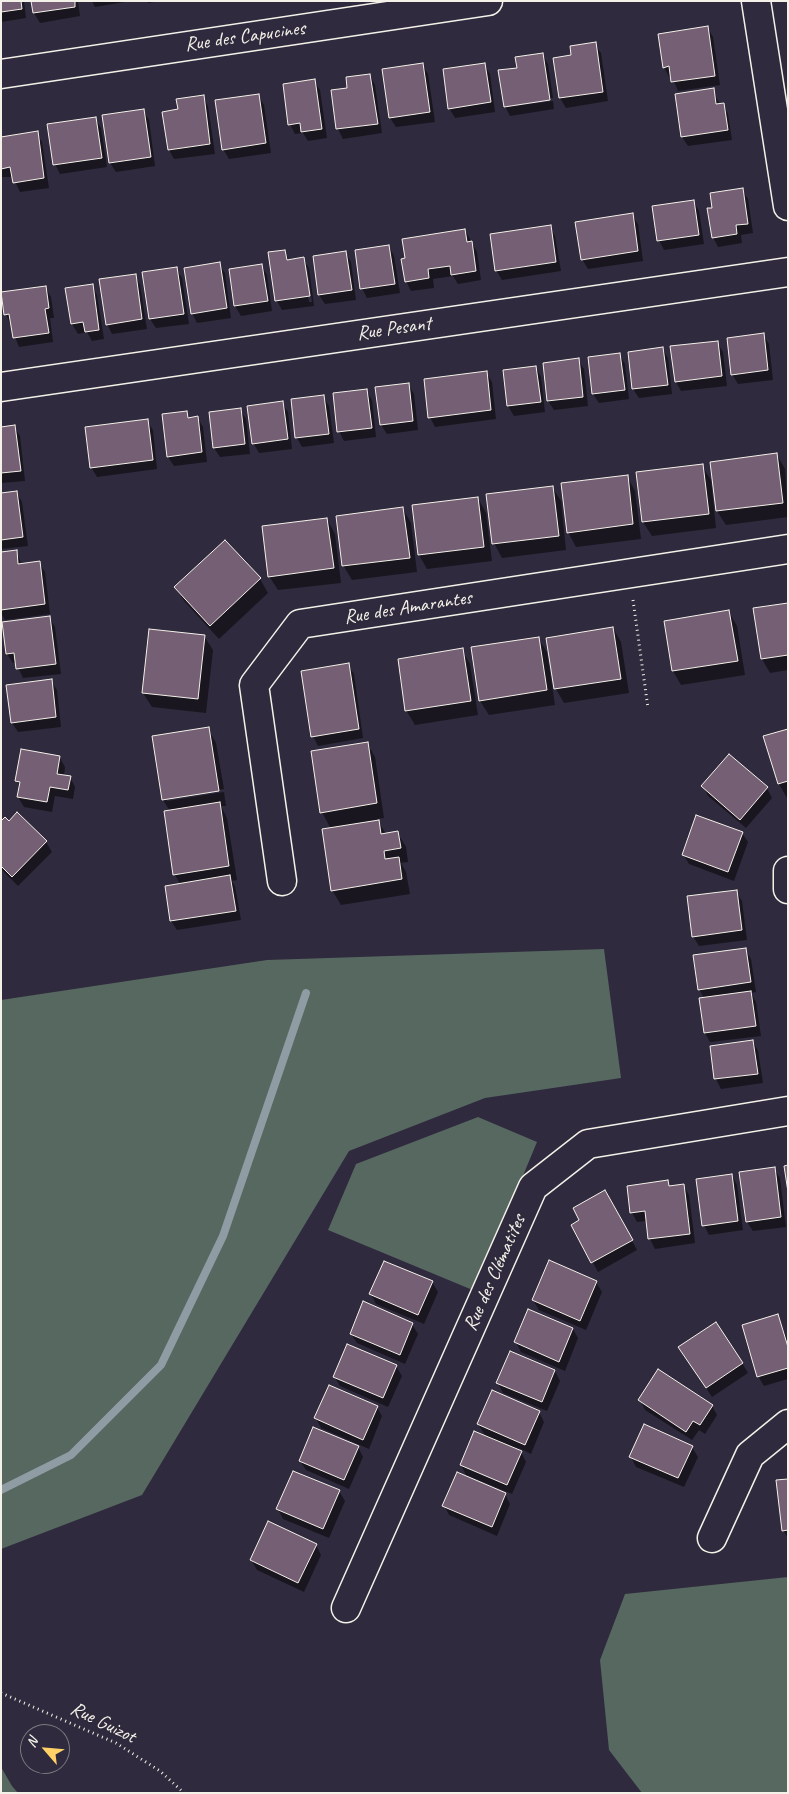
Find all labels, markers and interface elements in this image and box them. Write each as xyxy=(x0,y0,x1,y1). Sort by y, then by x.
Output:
street label: Rue des Capucines xyxy=(183,17,307,57)
street label: Rue Pesant xyxy=(355,312,433,346)
street label: Rue des Amarantes xyxy=(342,586,474,630)
street label: Rue des Clématites xyxy=(459,1211,531,1335)
street label: Rue Guizot xyxy=(66,1697,140,1749)
north arrow xyxy=(20,1724,70,1774)
text: N xyxy=(23,1735,42,1750)

